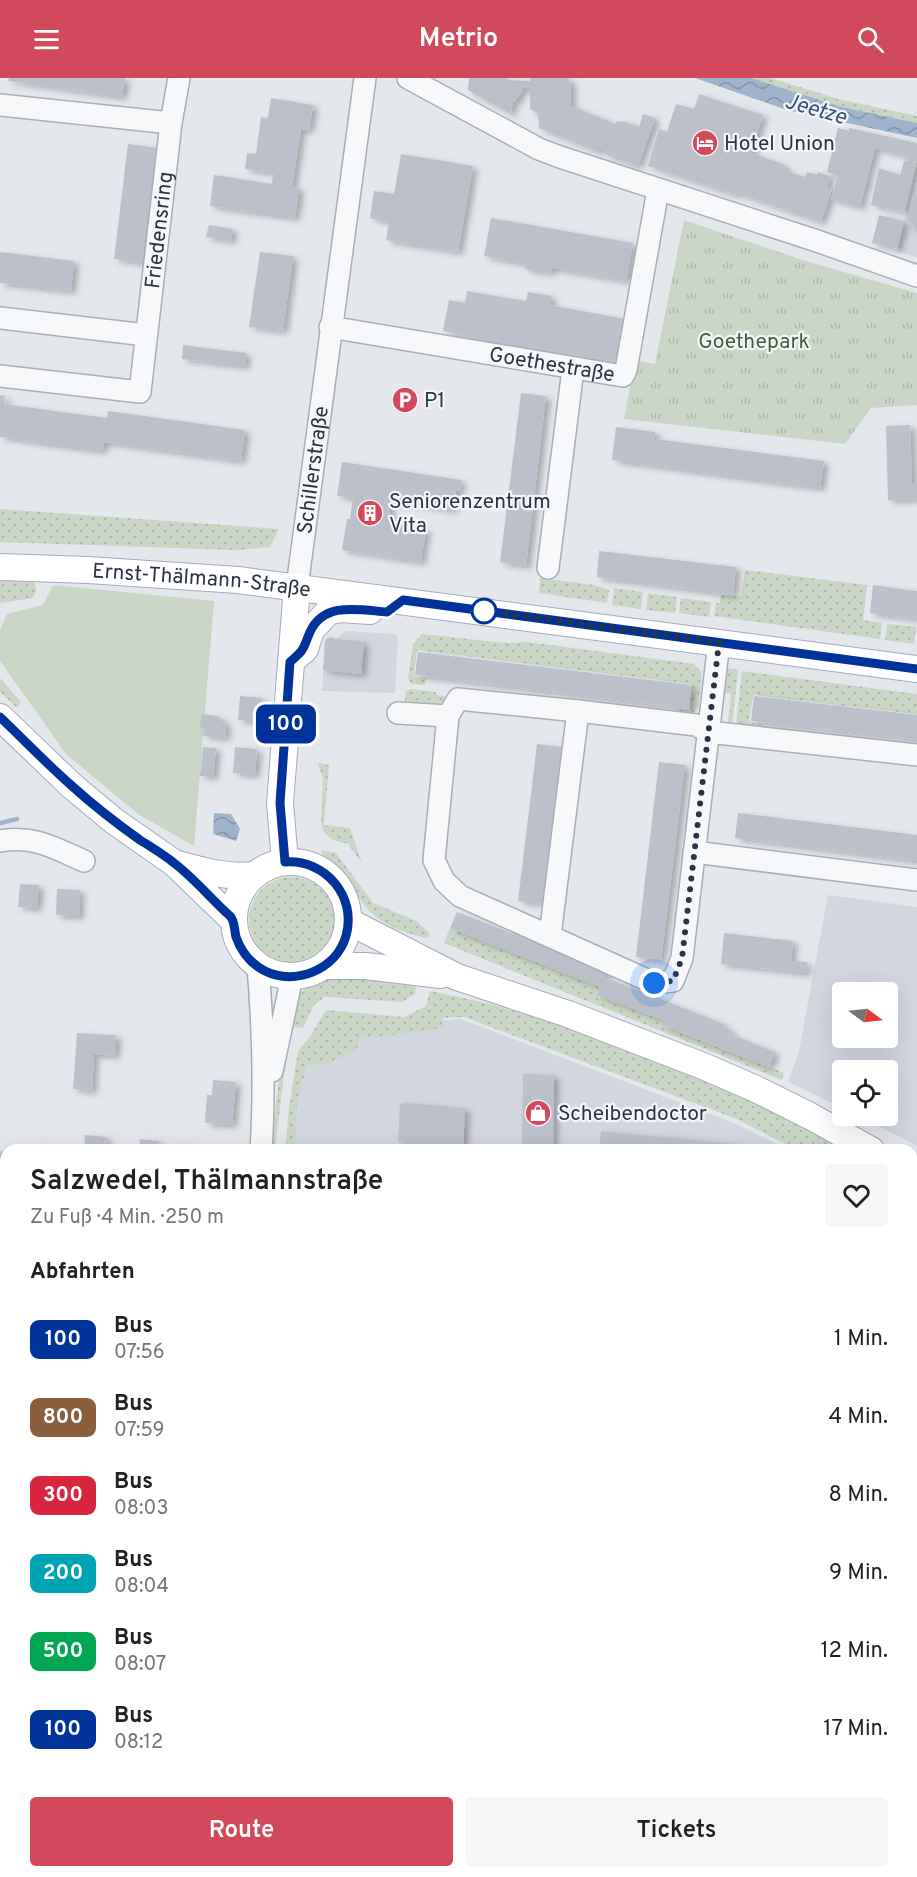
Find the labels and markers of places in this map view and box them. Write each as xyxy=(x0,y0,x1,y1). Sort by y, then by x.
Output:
hotel icon: Hotel Union xyxy=(690,128,720,158)
place label: Hotel Union xyxy=(724,131,835,158)
parking icon: P1 xyxy=(390,385,420,415)
place label: P1 xyxy=(424,388,445,415)
place label: Seniorenzentrum Vita xyxy=(389,489,551,540)
building icon: Seniorenzentrum Vita xyxy=(355,498,385,528)
unlabelled marker xyxy=(471,598,497,624)
shop icon: Scheibendoctor xyxy=(523,1098,553,1128)
place label: Scheibendoctor xyxy=(558,1101,707,1128)

